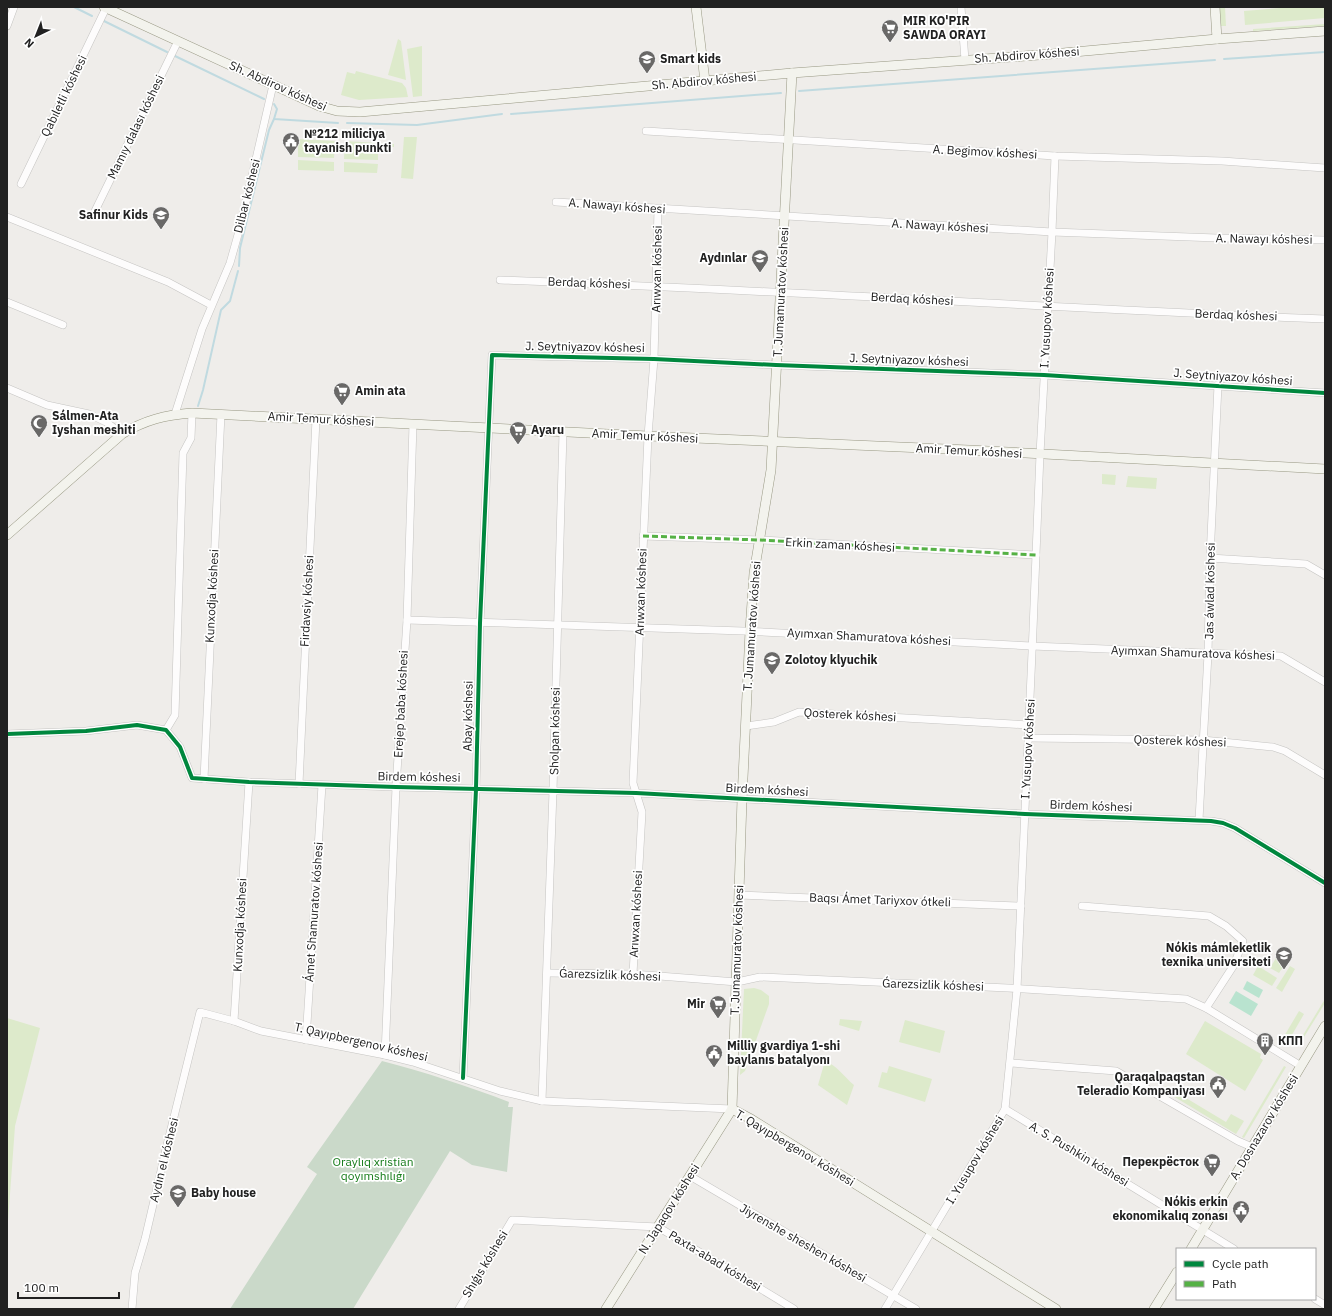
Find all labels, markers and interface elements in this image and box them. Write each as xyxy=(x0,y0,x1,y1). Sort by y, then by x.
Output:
place label: MIR KO'PIR SAWDA ORAYI xyxy=(903,13,986,42)
north arrow xyxy=(16,16,56,56)
supermarket icon: MIR KO'PIR SAWDA ORAYI xyxy=(880,18,900,43)
text: N xyxy=(21,35,37,51)
street label: Sh. Abdirov kóshesi xyxy=(974,43,1080,66)
school or university icon: Smart kids xyxy=(637,49,657,74)
place label: Smart kids xyxy=(660,51,721,66)
street label: Qabıletli kóshesi xyxy=(37,53,90,139)
street label: Sh. Abdirov kóshesi xyxy=(227,57,329,114)
street label: Sh. Abdirov kóshesi xyxy=(651,68,757,93)
street label: Mamıy dalası kóshesi xyxy=(104,72,167,181)
place label: №212 miliciya tayanish punkti xyxy=(304,126,391,155)
public building icon: №212 miliciya tayanish punkti xyxy=(281,131,301,156)
street label: A. Begimov kóshesi xyxy=(932,141,1038,162)
street label: Dilbar kóshesi xyxy=(230,157,263,234)
street label: A. Nawayı kóshesi xyxy=(568,195,666,216)
school or university icon: Safinur Kids xyxy=(151,205,171,230)
place label: Safinur Kids xyxy=(79,207,148,222)
street label: A. Nawayı kóshesi xyxy=(891,215,989,236)
street label: Arıwxan kóshesi xyxy=(648,225,665,313)
street label: T. Jumamuratov kóshesi xyxy=(770,226,791,357)
street label: A. Nawayı kóshesi xyxy=(1215,230,1313,247)
school or university icon: Aydınlar xyxy=(750,248,770,273)
place label: Aydınlar xyxy=(699,250,747,265)
street label: I. Yusupov kóshesi xyxy=(1036,267,1057,368)
street label: Berdaq kóshesi xyxy=(547,274,631,291)
street label: Berdaq kóshesi xyxy=(870,289,954,308)
street label: Berdaq kóshesi xyxy=(1194,306,1278,323)
street label: J. Seytniyazov kóshesi xyxy=(525,338,645,355)
street label: J. Seytniyazov kóshesi xyxy=(849,350,969,369)
street label: J. Seytniyazov kóshesi xyxy=(1173,365,1293,388)
supermarket icon: Amin ata xyxy=(332,381,352,406)
place label: Amin ata xyxy=(355,383,406,398)
place label: Sálmen-Ata Iyshan meshiti xyxy=(52,408,136,437)
street label: Amir Temur kóshesi xyxy=(267,408,375,429)
mosque icon: Sálmen-Ata Iyshan meshiti xyxy=(29,413,49,438)
supermarket icon: Ayaru xyxy=(508,420,528,445)
place label: Ayaru xyxy=(531,422,564,437)
street label: Amir Temur kóshesi xyxy=(591,425,699,446)
street label: Amir Temur kóshesi xyxy=(915,440,1023,461)
street label: Erkin zaman kóshesi xyxy=(785,534,895,555)
street label: Jas áwlad kóshesi xyxy=(1201,542,1218,640)
street label: Arıwxan kóshesi xyxy=(631,548,650,636)
street label: Kunxodja kóshesi xyxy=(202,549,221,643)
street label: Firdavsiy kóshesi xyxy=(297,555,316,647)
street label: T. Jumamuratov kóshesi xyxy=(739,560,764,692)
street label: Ayımxan Shamuratova kóshesi xyxy=(787,625,951,648)
street label: Ayımxan Shamuratova kóshesi xyxy=(1111,642,1275,663)
street label: Erejep baba kóshesi xyxy=(390,650,411,758)
school or university icon: Zolotoy klyuchik xyxy=(762,650,782,675)
place label: Zolotoy klyuchik xyxy=(785,652,878,667)
street label: Abay kóshesi xyxy=(459,680,476,751)
street label: Sholpan kóshesi xyxy=(546,687,563,775)
street label: I. Yusupov kóshesi xyxy=(1017,698,1038,799)
street label: Qosterek kóshesi xyxy=(803,705,897,724)
street label: Qosterek kóshesi xyxy=(1133,731,1227,750)
street label: Birdem kóshesi xyxy=(377,768,461,785)
street label: Birdem kóshesi xyxy=(725,780,809,799)
street label: Birdem kóshesi xyxy=(1049,797,1133,814)
street label: Ámet Shamuratov kóshesi xyxy=(301,841,326,983)
street label: Arıwxan kóshesi xyxy=(626,870,645,958)
street label: Kunxodja kóshesi xyxy=(230,878,249,972)
street label: T. Jumamuratov kóshesi xyxy=(727,885,746,1015)
street label: Baqsı Ámet Tariyxov ótkeli xyxy=(809,890,951,909)
place label: Nókis mámleketlik texnika universiteti xyxy=(1162,940,1271,969)
school or university icon: Nókis mámleketlik texnika universiteti xyxy=(1274,945,1294,970)
street label: Ǵarezsizlik kóshesi xyxy=(559,965,661,984)
street label: Ǵarezsizlik kóshesi xyxy=(882,975,984,994)
supermarket icon: Mir xyxy=(708,994,728,1019)
place label: Mir xyxy=(687,996,705,1011)
street label: T. Qayıpbergenov kóshesi xyxy=(293,1019,429,1064)
building icon: КПП xyxy=(1255,1031,1275,1056)
place label: КПП xyxy=(1278,1033,1303,1048)
place label: Milliy gvardiya 1-shi baylanıs batalyonı xyxy=(727,1038,840,1067)
public building icon: Milliy gvardiya 1-shi baylanıs batalyonı xyxy=(704,1043,724,1068)
place label: Qaraqalpaqstan Teleradio Kompaniyası xyxy=(1077,1069,1205,1098)
street label: A. Dosnazarov kóshesi xyxy=(1226,1071,1301,1182)
public building icon: Qaraqalpaqstan Teleradio Kompaniyası xyxy=(1208,1074,1228,1099)
street label: T. Qayıpbergenov kóshesi xyxy=(733,1106,858,1189)
street label: I. Yusupov kóshesi xyxy=(942,1113,1007,1207)
street label: Aydın el kóshesi xyxy=(146,1116,181,1204)
street label: A. S. Pushkin kóshesi xyxy=(1027,1118,1132,1189)
supermarket icon: Перекрёсток xyxy=(1202,1152,1222,1177)
park label: Oraylıq xristian qoyımshılıǵı xyxy=(333,1154,413,1183)
place label: Перекрёсток xyxy=(1123,1154,1199,1169)
street label: N. Japaqov kóshesi xyxy=(635,1161,702,1257)
school or university icon: Baby house xyxy=(168,1183,188,1208)
place label: Baby house xyxy=(191,1185,256,1200)
place label: Nókis erkin ekonomikalıq zonası xyxy=(1113,1194,1228,1223)
public building icon: Nókis erkin ekonomikalıq zonası xyxy=(1231,1199,1251,1224)
street label: Jiyrenshe sheshen kóshesi xyxy=(737,1200,869,1285)
street label: Shıǵıs kóshesi xyxy=(459,1227,511,1300)
street label: Paxta-abad kóshesi xyxy=(666,1227,764,1294)
legend xyxy=(1176,1248,1316,1300)
text: Cycle path xyxy=(1212,1256,1269,1271)
scale bar xyxy=(18,1274,119,1300)
text: Path xyxy=(1212,1276,1237,1291)
text: 100 m xyxy=(24,1280,59,1295)

